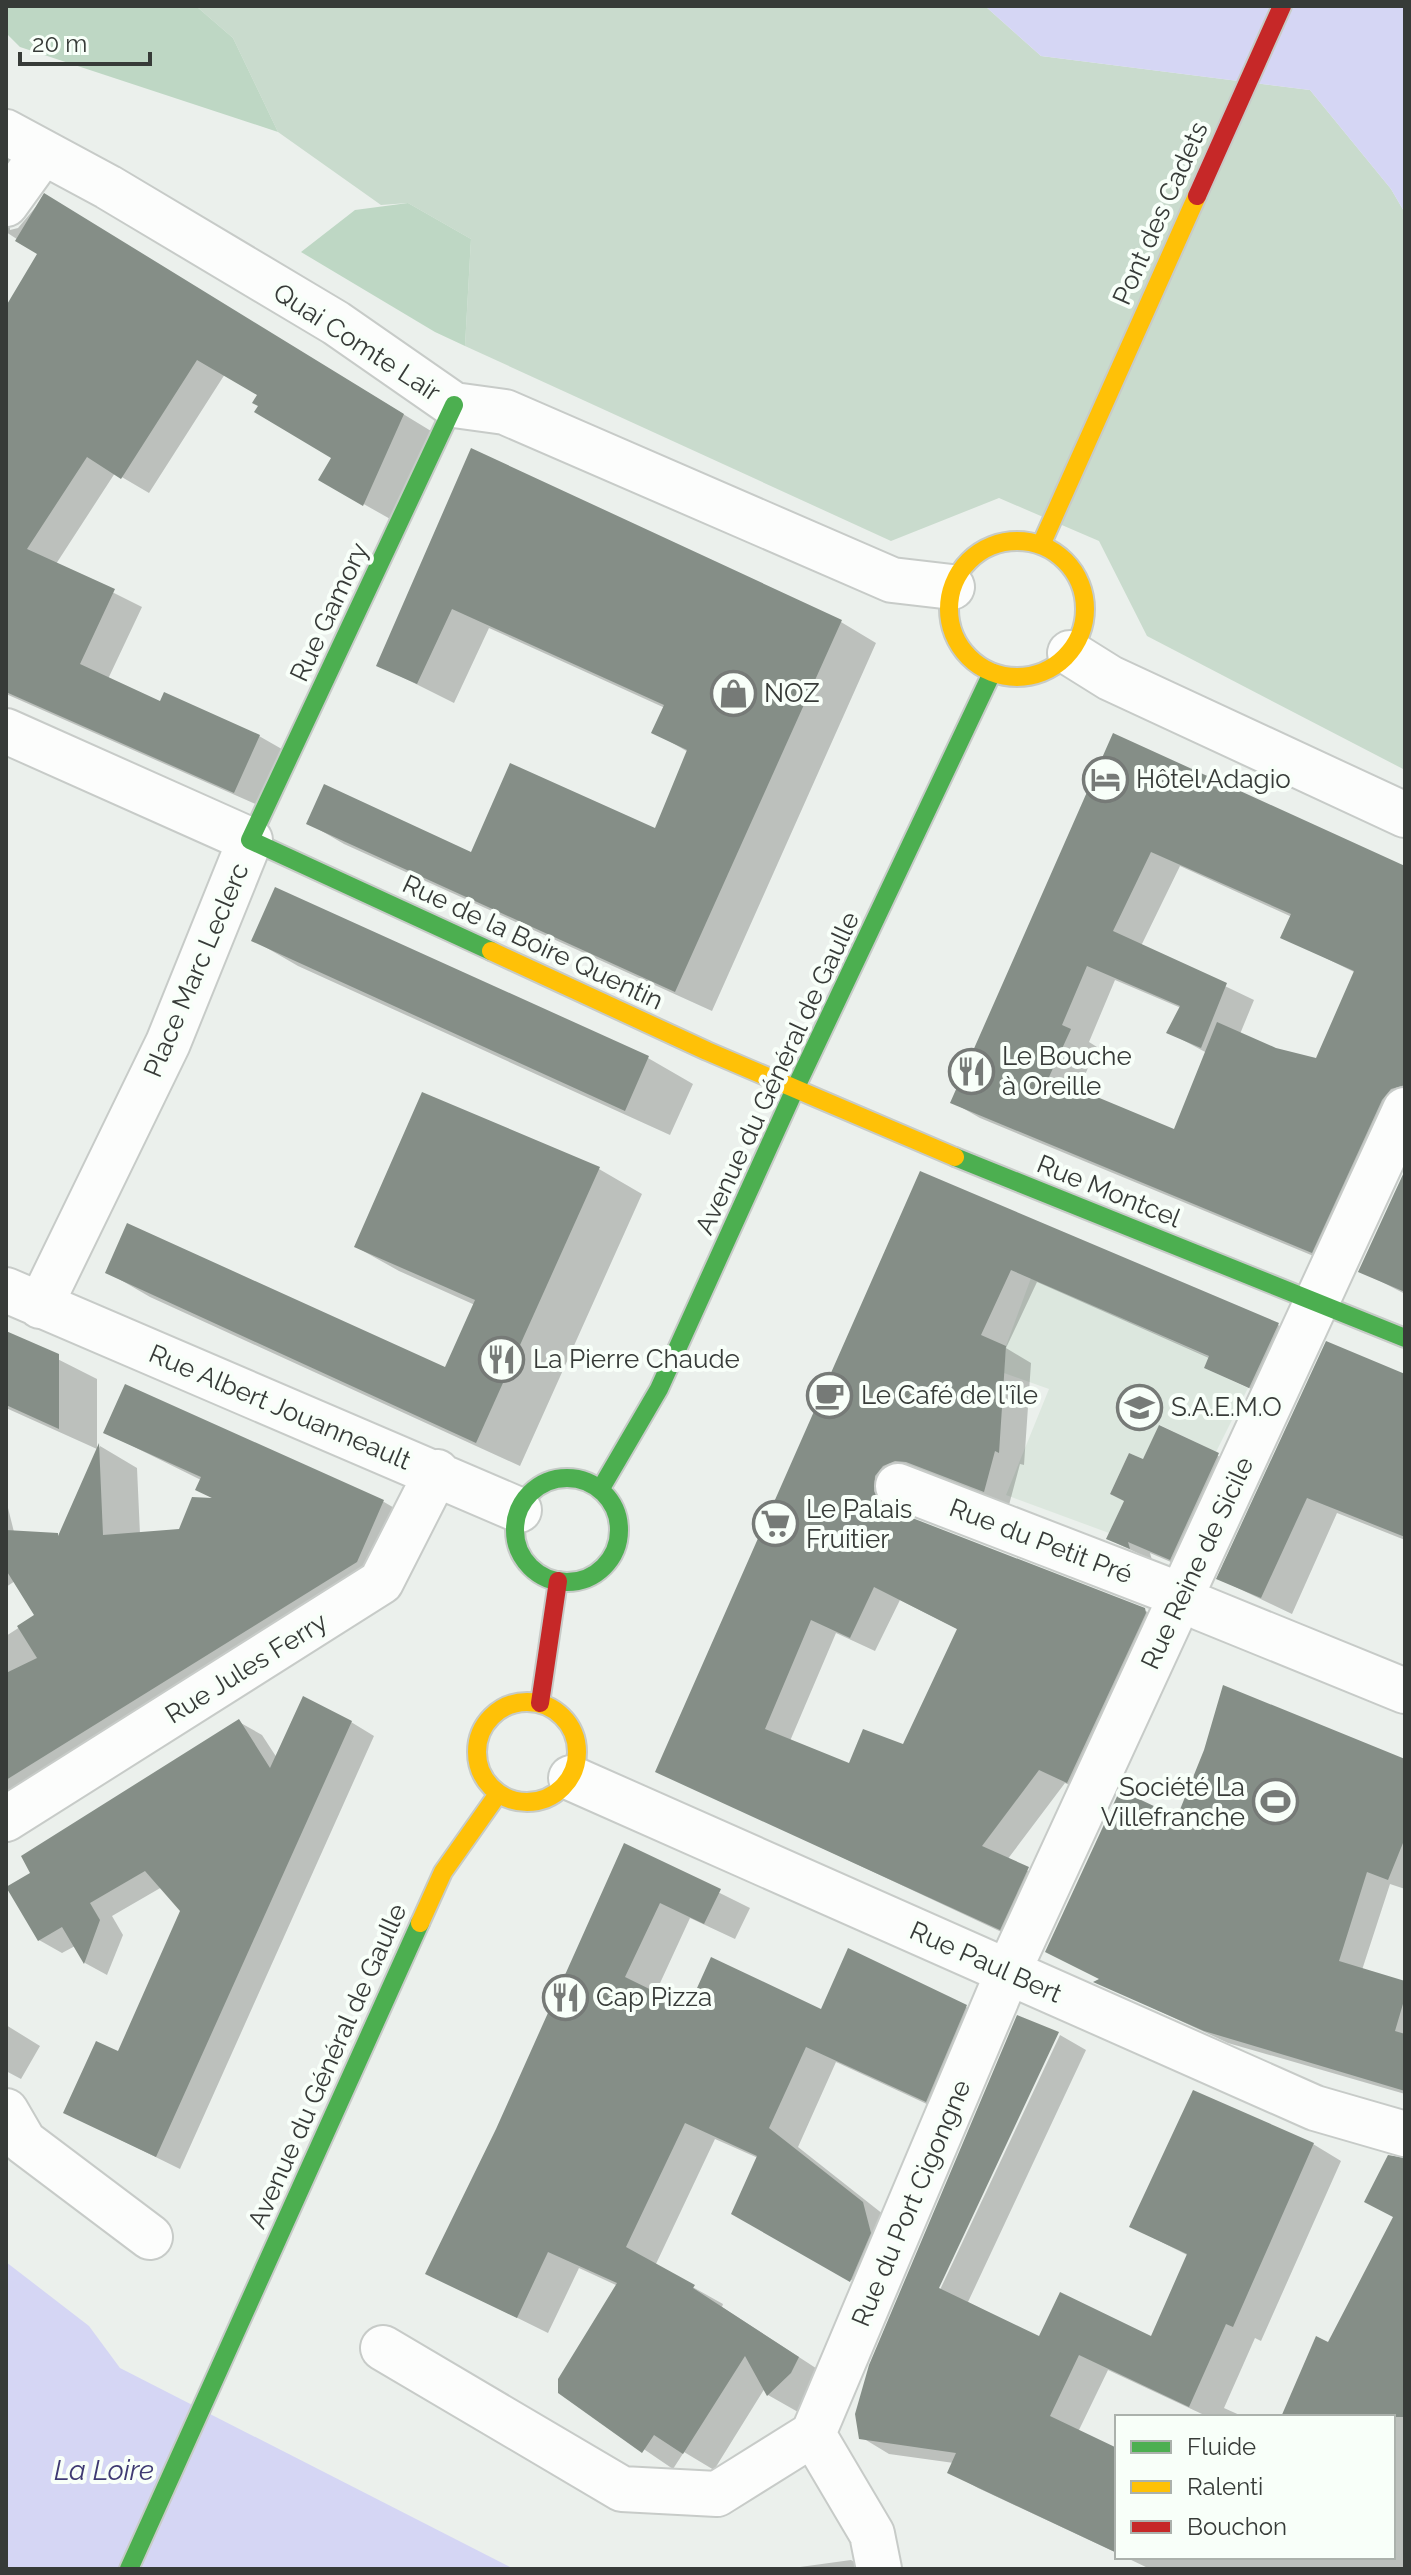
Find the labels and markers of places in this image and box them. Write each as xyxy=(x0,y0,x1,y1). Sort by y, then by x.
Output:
shop icon: NOZ xyxy=(709,669,757,717)
place label: NOZ xyxy=(764,678,820,708)
hotel icon: Hôtel Adagio xyxy=(1081,755,1129,803)
place label: Hôtel Adagio xyxy=(1136,764,1291,794)
place label: Le Bouche à Oreille xyxy=(1002,1041,1132,1101)
restaurant icon: Le Bouche à Oreille xyxy=(947,1047,995,1095)
restaurant icon: La Pierre Chaude xyxy=(478,1335,526,1383)
place label: La Pierre Chaude xyxy=(533,1344,740,1374)
cafe icon: Le Café de l'île xyxy=(806,1371,854,1419)
place label: Le Café de l'île xyxy=(861,1380,1038,1410)
school or university icon: S.A.E.M.O xyxy=(1116,1383,1164,1431)
place label: S.A.E.M.O xyxy=(1171,1392,1282,1422)
place label: Le Palais Fruitier xyxy=(806,1494,912,1554)
supermarket icon: Le Palais Fruitier xyxy=(751,1500,799,1548)
place label: Société La Villefranche xyxy=(1101,1772,1245,1832)
sports icon: Société La Villefranche xyxy=(1252,1778,1300,1826)
restaurant icon: Cap Pizza xyxy=(541,1973,589,2021)
place label: Cap Pizza xyxy=(596,1982,712,2012)

